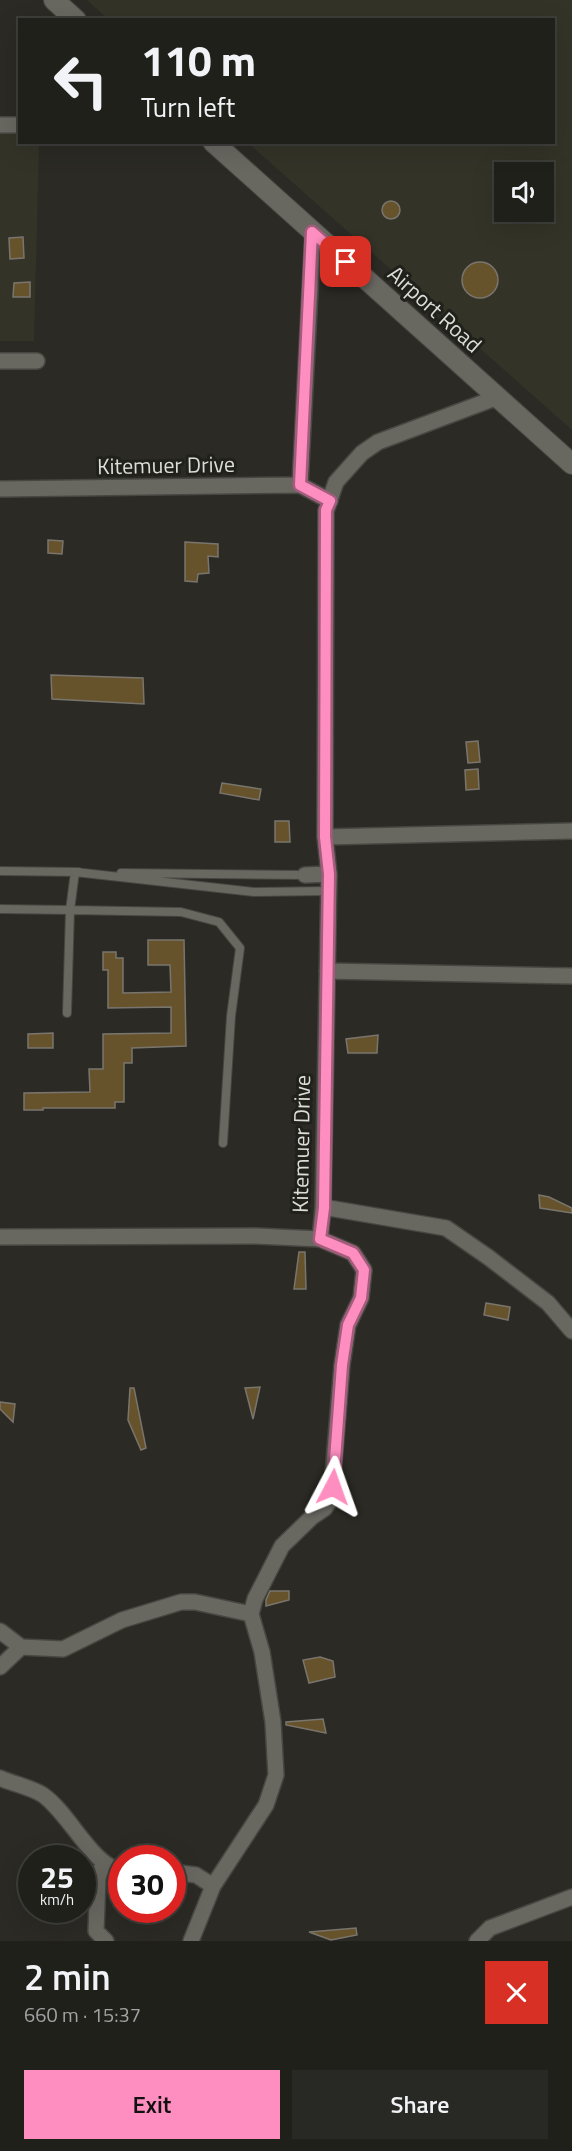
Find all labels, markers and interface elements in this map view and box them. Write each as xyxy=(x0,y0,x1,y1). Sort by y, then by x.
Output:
text: 110 m xyxy=(141,28,256,92)
icon: left xyxy=(42,42,120,120)
text: Turn left xyxy=(141,86,235,127)
map controls xyxy=(494,162,554,222)
button: sound xyxy=(494,162,554,222)
pin xyxy=(320,236,371,287)
icon: arrive xyxy=(329,245,362,278)
street label: Airport Road xyxy=(380,257,490,361)
street label: Kitemuer Drive xyxy=(97,447,235,483)
street label: Kitemuer Drive xyxy=(283,1075,319,1213)
position arrow xyxy=(301,1455,365,1519)
speed limit sign: 30 xyxy=(108,1845,186,1923)
text: 25 xyxy=(40,1854,74,1900)
text: km/h xyxy=(40,1888,74,1911)
text: 2 min xyxy=(24,1949,111,2004)
button: close xyxy=(485,1961,548,2024)
text: 660 m · 15:37 xyxy=(24,1999,141,2030)
button: Exit xyxy=(24,2070,280,2139)
button: Share xyxy=(292,2070,548,2139)

